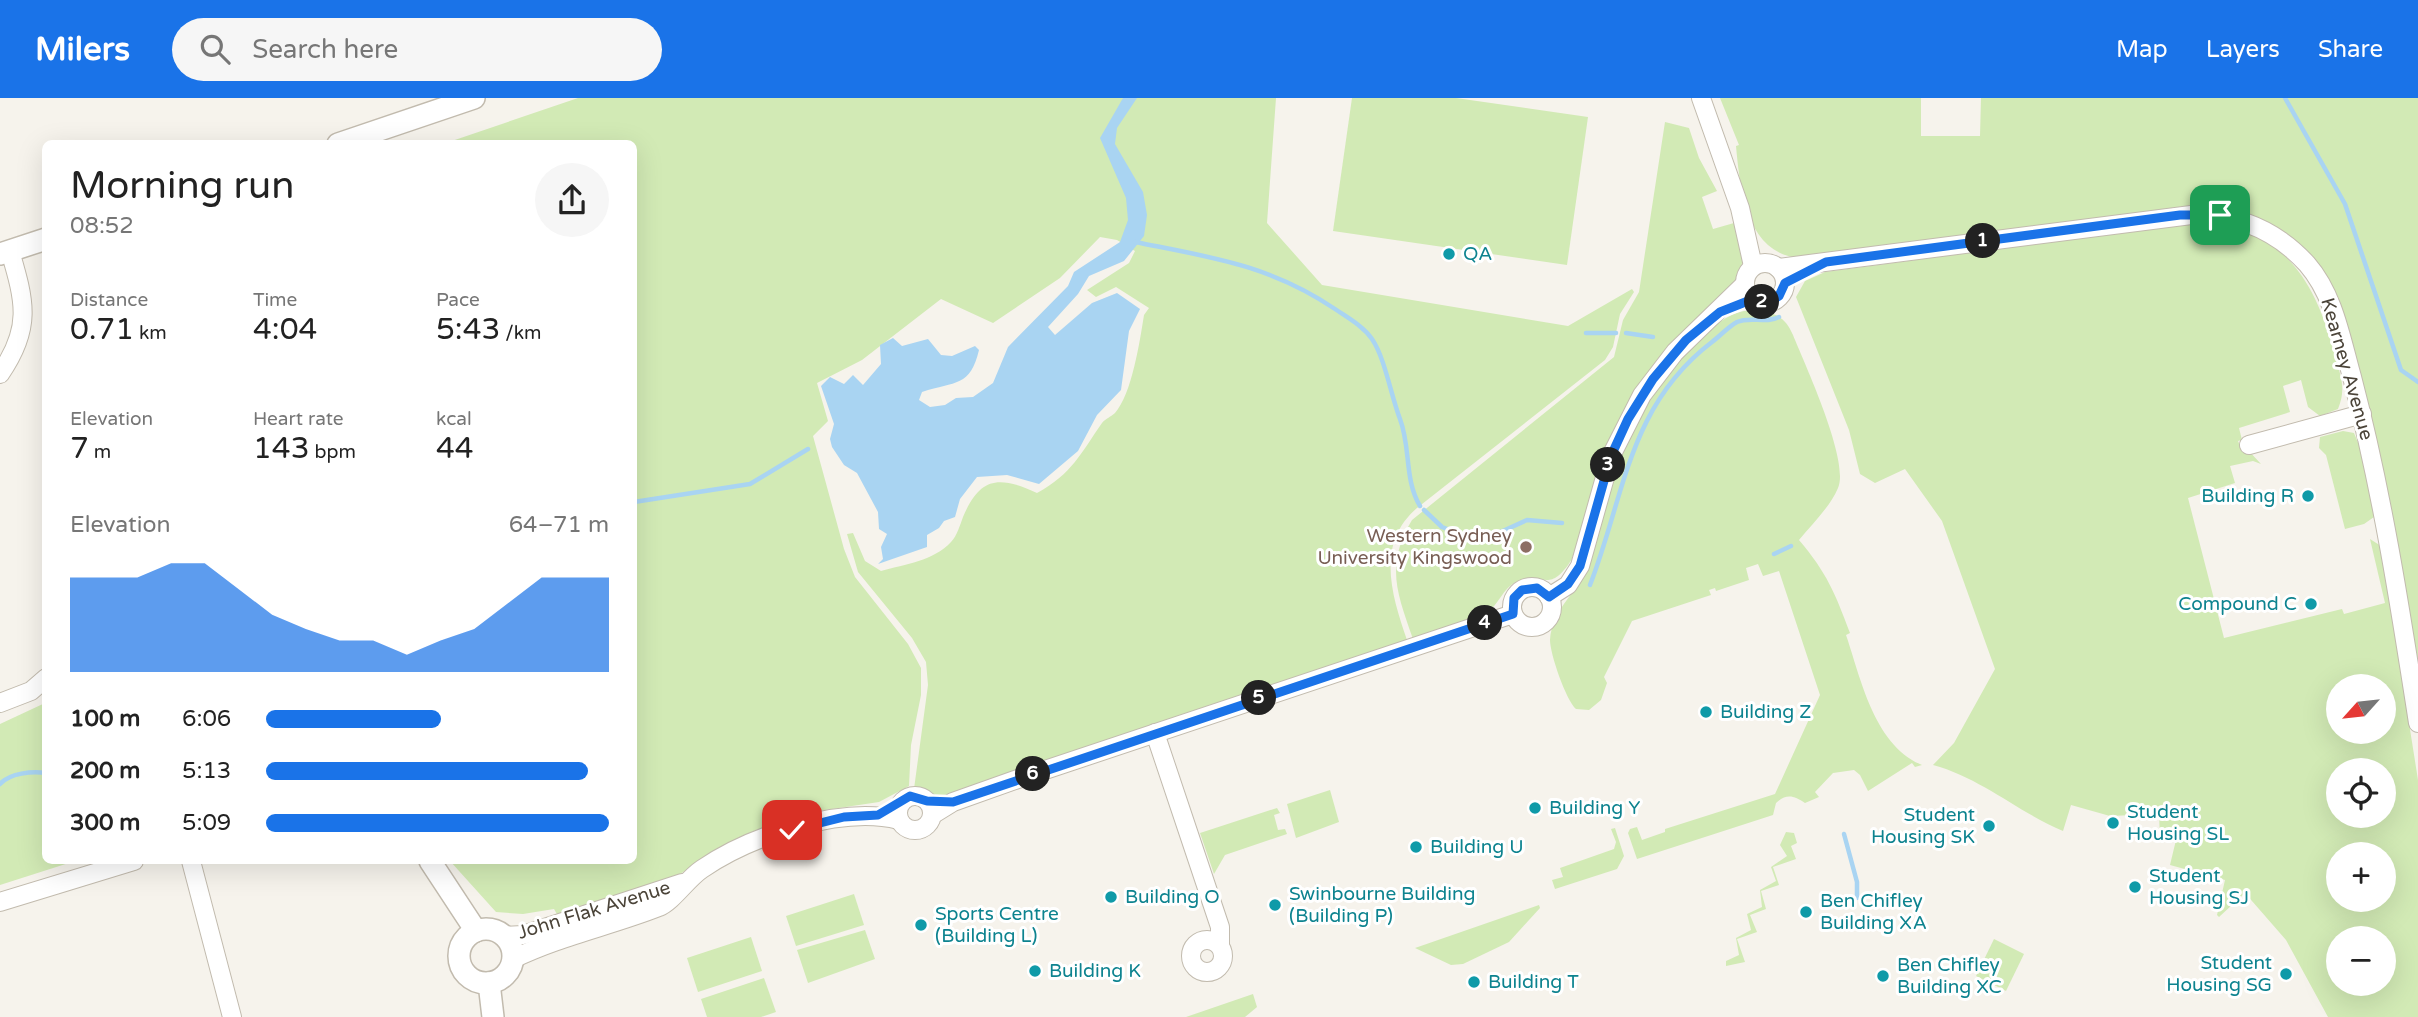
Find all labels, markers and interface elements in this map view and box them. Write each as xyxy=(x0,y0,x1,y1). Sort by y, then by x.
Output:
search box xyxy=(172,18,662,81)
text: Milers xyxy=(35,30,130,69)
icon: search xyxy=(196,30,234,68)
text: Search here xyxy=(252,34,398,65)
text: Map xyxy=(2116,35,2168,64)
text: Layers xyxy=(2206,35,2280,64)
text: Share xyxy=(2318,35,2383,64)
text: Morning run xyxy=(70,163,294,209)
button: share xyxy=(535,163,609,237)
pin xyxy=(2190,185,2250,245)
icon: arrive xyxy=(2201,196,2239,234)
text: 08:52 xyxy=(70,212,134,240)
pin: 1 xyxy=(1966,223,2000,258)
text: 1 xyxy=(1977,229,1988,251)
place label: QA xyxy=(1463,243,1492,265)
marker: QA xyxy=(1441,246,1457,262)
pin: 2 xyxy=(1744,284,1780,320)
text: Distance xyxy=(70,289,148,311)
text: Time xyxy=(253,289,297,311)
text: Pace xyxy=(436,289,480,311)
text: 2 xyxy=(1756,290,1767,312)
street label: Kearney Avenue xyxy=(2316,295,2378,443)
text: 0.71 xyxy=(70,311,134,348)
text: 4:04 xyxy=(253,311,317,348)
text: 5:43 xyxy=(436,311,500,348)
text: km xyxy=(134,322,167,344)
text: /km xyxy=(500,322,541,344)
text: Elevation xyxy=(70,408,153,430)
text: Heart rate xyxy=(253,408,344,430)
text: kcal xyxy=(436,408,472,430)
text: 7 xyxy=(70,430,89,467)
text: 143 xyxy=(253,430,310,467)
text: 44 xyxy=(436,430,474,467)
text: m xyxy=(89,441,111,463)
text: bpm xyxy=(310,441,356,463)
pin: 3 xyxy=(1590,448,1626,482)
text: 3 xyxy=(1602,453,1613,475)
place label: Building R xyxy=(2201,485,2294,507)
marker: Building R xyxy=(2300,488,2316,504)
text: Elevation xyxy=(70,511,171,539)
text: 64–71 m xyxy=(509,511,609,539)
place label: Western Sydney University Kingswood xyxy=(1317,525,1512,569)
marker: Western Sydney University Kingswood xyxy=(1518,539,1534,555)
place label: Compound C xyxy=(2178,593,2297,615)
marker: Compound C xyxy=(2303,596,2319,612)
pin: 4 xyxy=(1468,606,1502,640)
text: 4 xyxy=(1479,611,1490,633)
north arrow xyxy=(2326,674,2396,744)
map controls xyxy=(2326,674,2396,996)
pin: 5 xyxy=(1242,680,1276,716)
text: 5 xyxy=(1253,686,1264,708)
place label: Building Z xyxy=(1720,701,1811,723)
marker: Building Z xyxy=(1698,704,1714,720)
text: 100 m xyxy=(70,705,140,733)
text: 6:06 xyxy=(182,705,231,733)
pin: 6 xyxy=(1016,756,1050,792)
text: 200 m xyxy=(70,757,140,785)
text: 5:13 xyxy=(182,757,231,785)
button: locate xyxy=(2326,758,2396,828)
text: 6 xyxy=(1027,762,1038,784)
place label: Building Y xyxy=(1549,797,1640,819)
pin xyxy=(762,800,822,860)
marker: Building Y xyxy=(1527,800,1543,816)
place label: Student Housing SL xyxy=(2127,801,2229,845)
place label: Student Housing SK xyxy=(1871,804,1975,848)
text: 300 m xyxy=(70,809,140,837)
text: 5:09 xyxy=(182,809,231,837)
icon: check xyxy=(773,811,811,849)
marker: Student Housing SL xyxy=(2105,815,2121,831)
marker: Student Housing SK xyxy=(1981,818,1997,834)
place label: Building U xyxy=(1430,836,1524,858)
marker: Building U xyxy=(1408,839,1424,855)
button: + xyxy=(2326,842,2396,912)
place label: Student Housing SJ xyxy=(2149,865,2249,909)
street label: John Flak Avenue xyxy=(515,876,673,944)
marker: Student Housing SJ xyxy=(2127,879,2143,895)
place label: Swinbourne Building (Building P) xyxy=(1289,883,1475,927)
place label: Building O xyxy=(1125,886,1220,908)
marker: Building O xyxy=(1103,889,1119,905)
place label: Ben Chifley Building XA xyxy=(1820,890,1927,934)
marker: Swinbourne Building (Building P) xyxy=(1267,897,1283,913)
place label: Sports Centre (Building L) xyxy=(935,903,1059,947)
marker: Ben Chifley Building XA xyxy=(1798,904,1814,920)
marker: Sports Centre (Building L) xyxy=(913,917,929,933)
button: − xyxy=(2326,926,2396,996)
place label: Student Housing SG xyxy=(2166,952,2272,996)
place label: Ben Chifley Building XC xyxy=(1897,954,2002,998)
place label: Building K xyxy=(1049,960,1141,982)
marker: Building K xyxy=(1027,963,1043,979)
marker: Student Housing SG xyxy=(2278,966,2294,982)
marker: Ben Chifley Building XC xyxy=(1875,968,1891,984)
place label: Building T xyxy=(1488,971,1579,993)
marker: Building T xyxy=(1466,974,1482,990)

